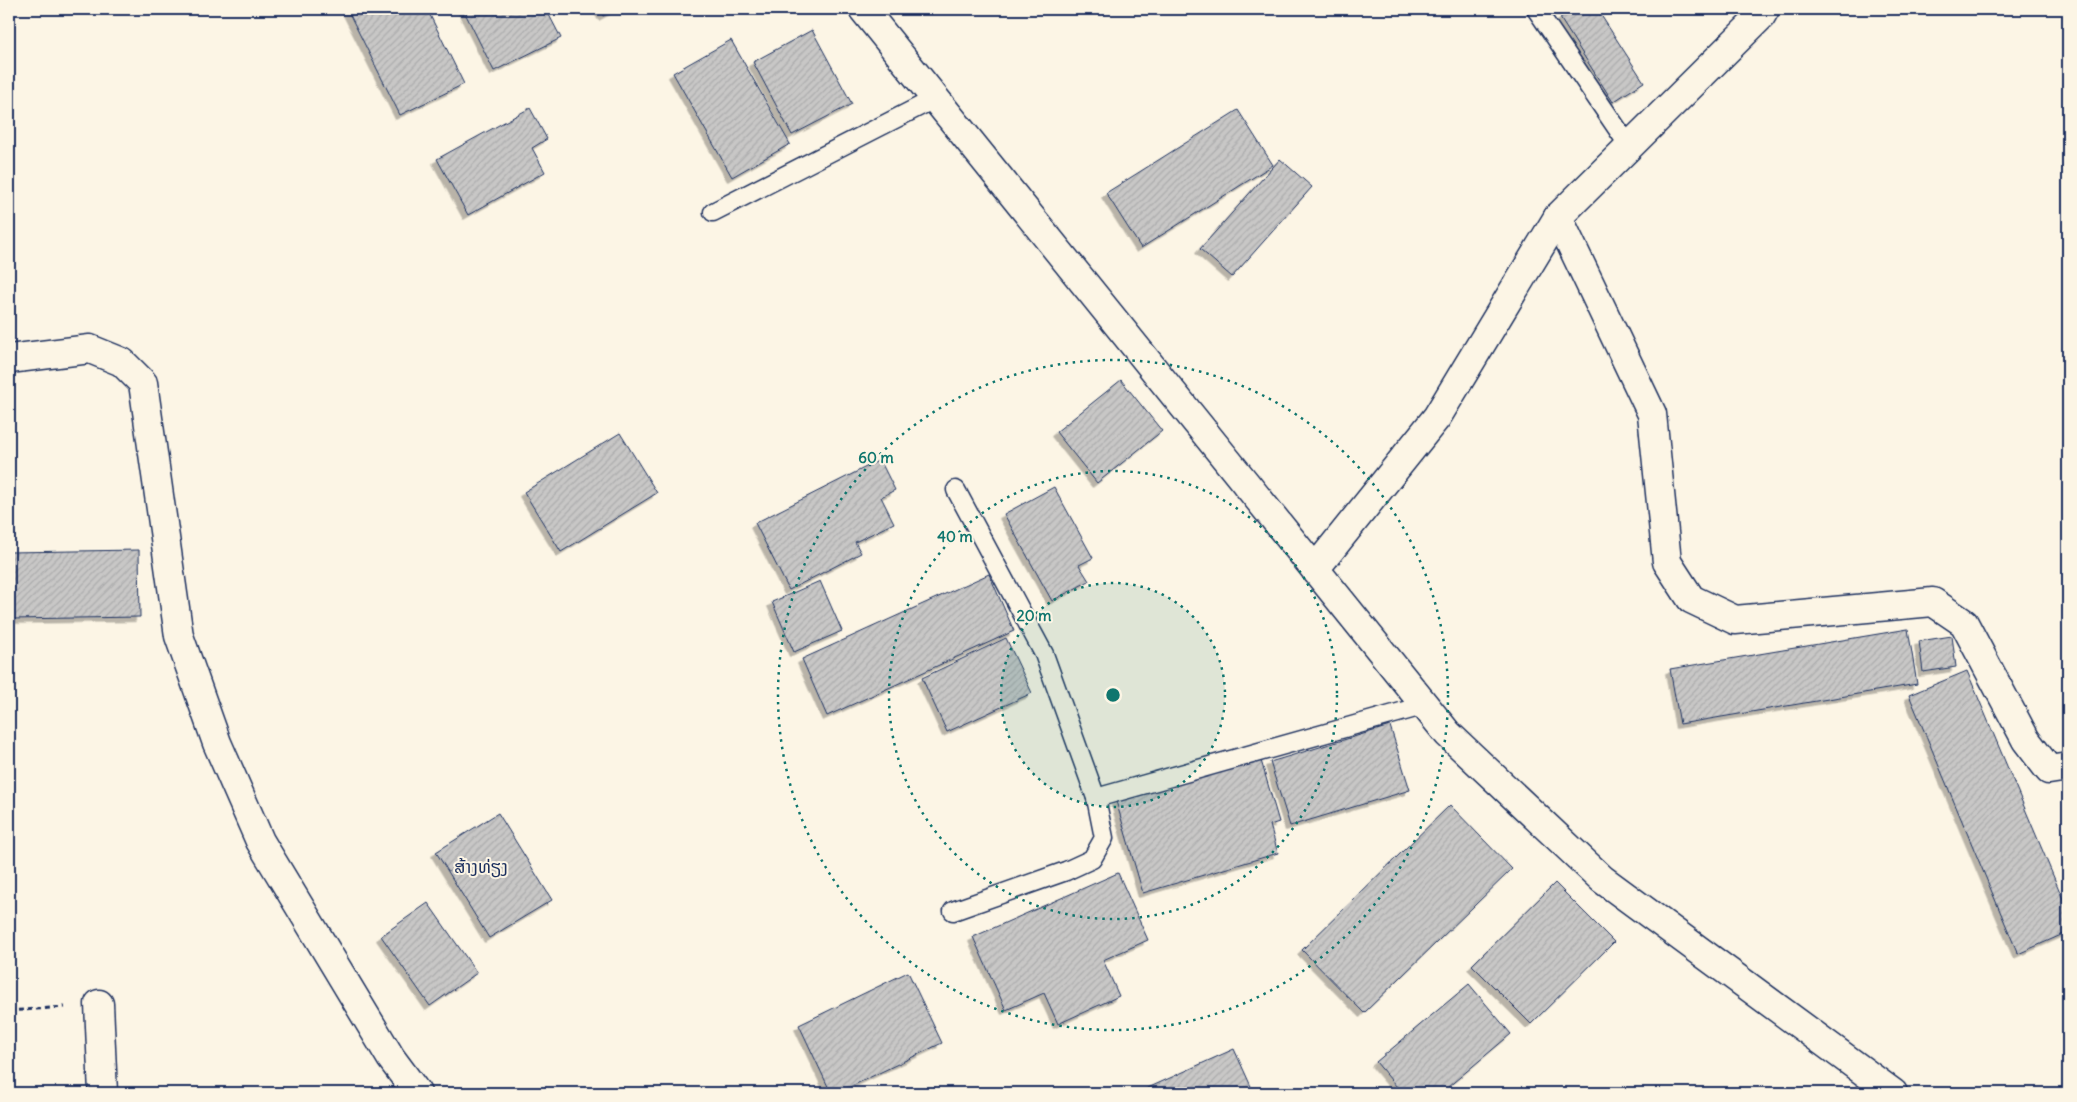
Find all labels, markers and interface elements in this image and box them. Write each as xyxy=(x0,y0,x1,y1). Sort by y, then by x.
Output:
text: 60 m xyxy=(858,448,894,467)
text: 40 m xyxy=(937,527,973,546)
text: 20 m xyxy=(1017,606,1051,625)
centre of rings xyxy=(1104,686,1122,704)
district label: ສ້າງທ່ຽງ xyxy=(454,855,508,878)

